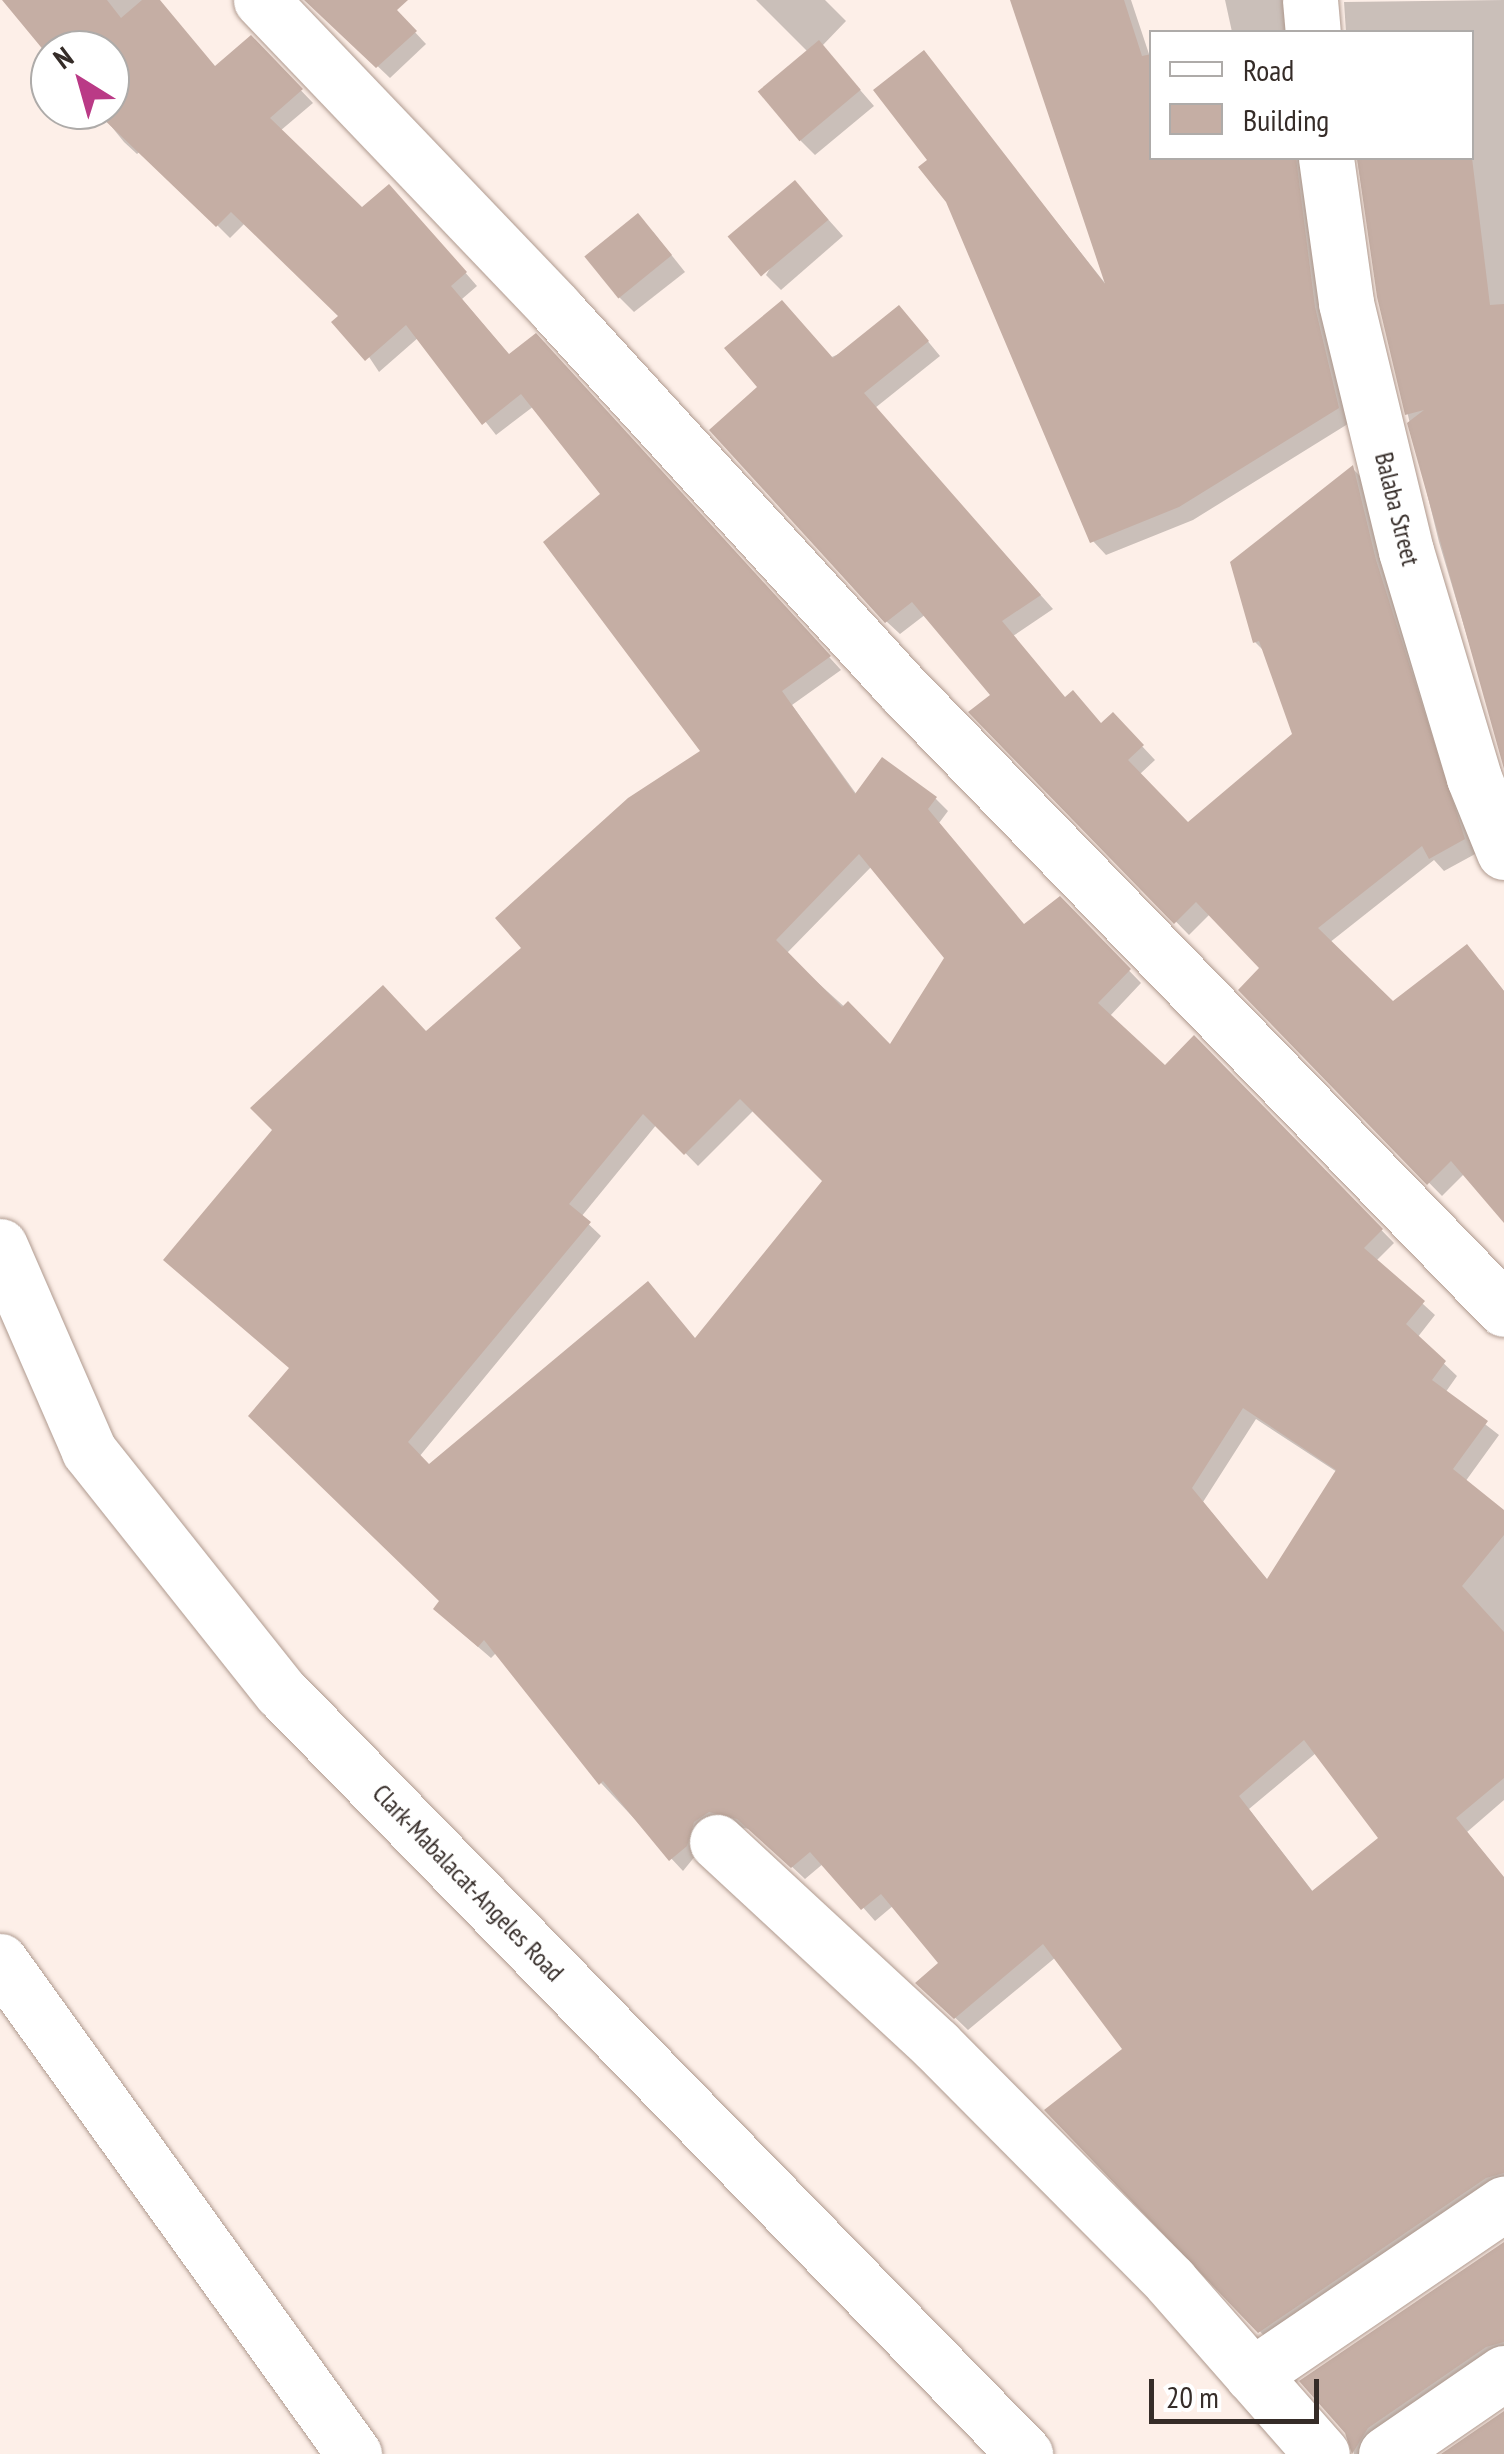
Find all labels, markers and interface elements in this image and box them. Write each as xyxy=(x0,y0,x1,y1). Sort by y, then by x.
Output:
north arrow xyxy=(30,30,130,130)
legend xyxy=(1149,30,1474,160)
text: N xyxy=(46,38,80,77)
text: Road xyxy=(1243,50,1294,89)
text: Building xyxy=(1243,100,1329,139)
street label: Balaba Street xyxy=(1368,449,1426,569)
street label: Clark-Mabalacat-Angeles Road xyxy=(366,1778,570,1988)
scale bar xyxy=(1154,2359,1324,2421)
text: 20 m xyxy=(1166,2377,1219,2416)

